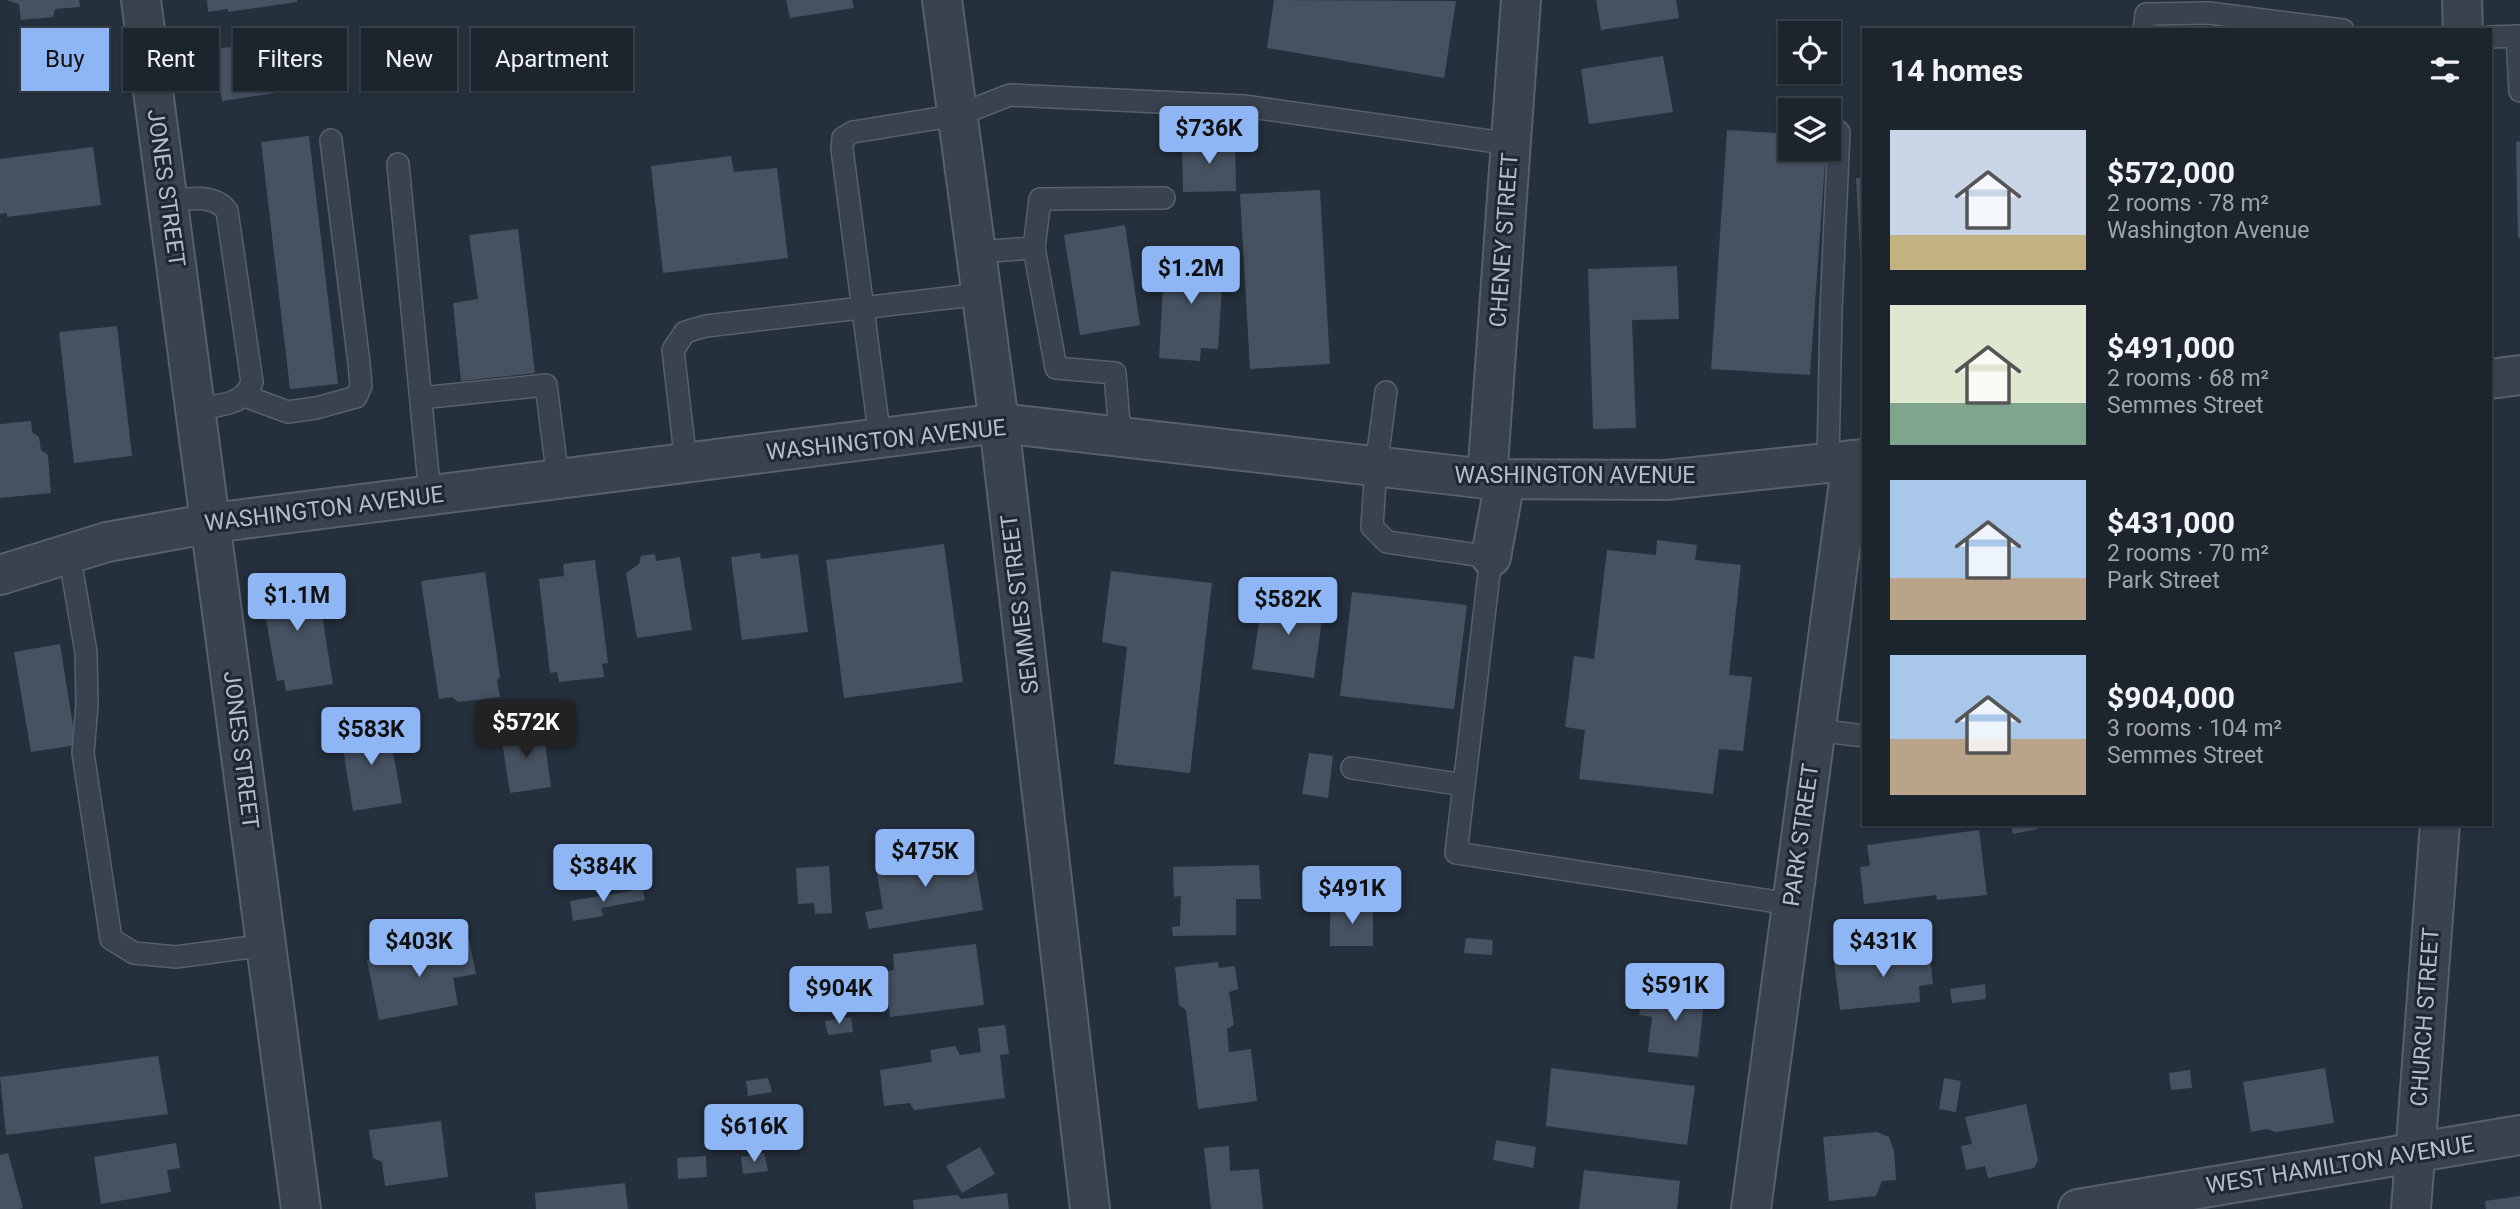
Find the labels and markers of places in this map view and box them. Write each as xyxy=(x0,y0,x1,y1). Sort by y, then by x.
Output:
pin: $736K xyxy=(1160,106,1258,166)
pin: $1.2M xyxy=(1142,246,1240,306)
pin: $1.1M xyxy=(248,574,346,633)
pin: $582K xyxy=(1239,578,1337,637)
pin: $572K xyxy=(477,700,575,760)
pin: $583K xyxy=(322,708,420,767)
pin: $475K xyxy=(876,830,974,889)
pin: $384K xyxy=(554,844,652,904)
pin: $491K xyxy=(1303,866,1401,926)
pin: $403K xyxy=(370,920,468,979)
pin: $431K xyxy=(1834,920,1932,979)
pin: $591K xyxy=(1626,964,1724,1023)
pin: $904K xyxy=(790,967,888,1026)
pin: $616K xyxy=(705,1104,803,1164)

